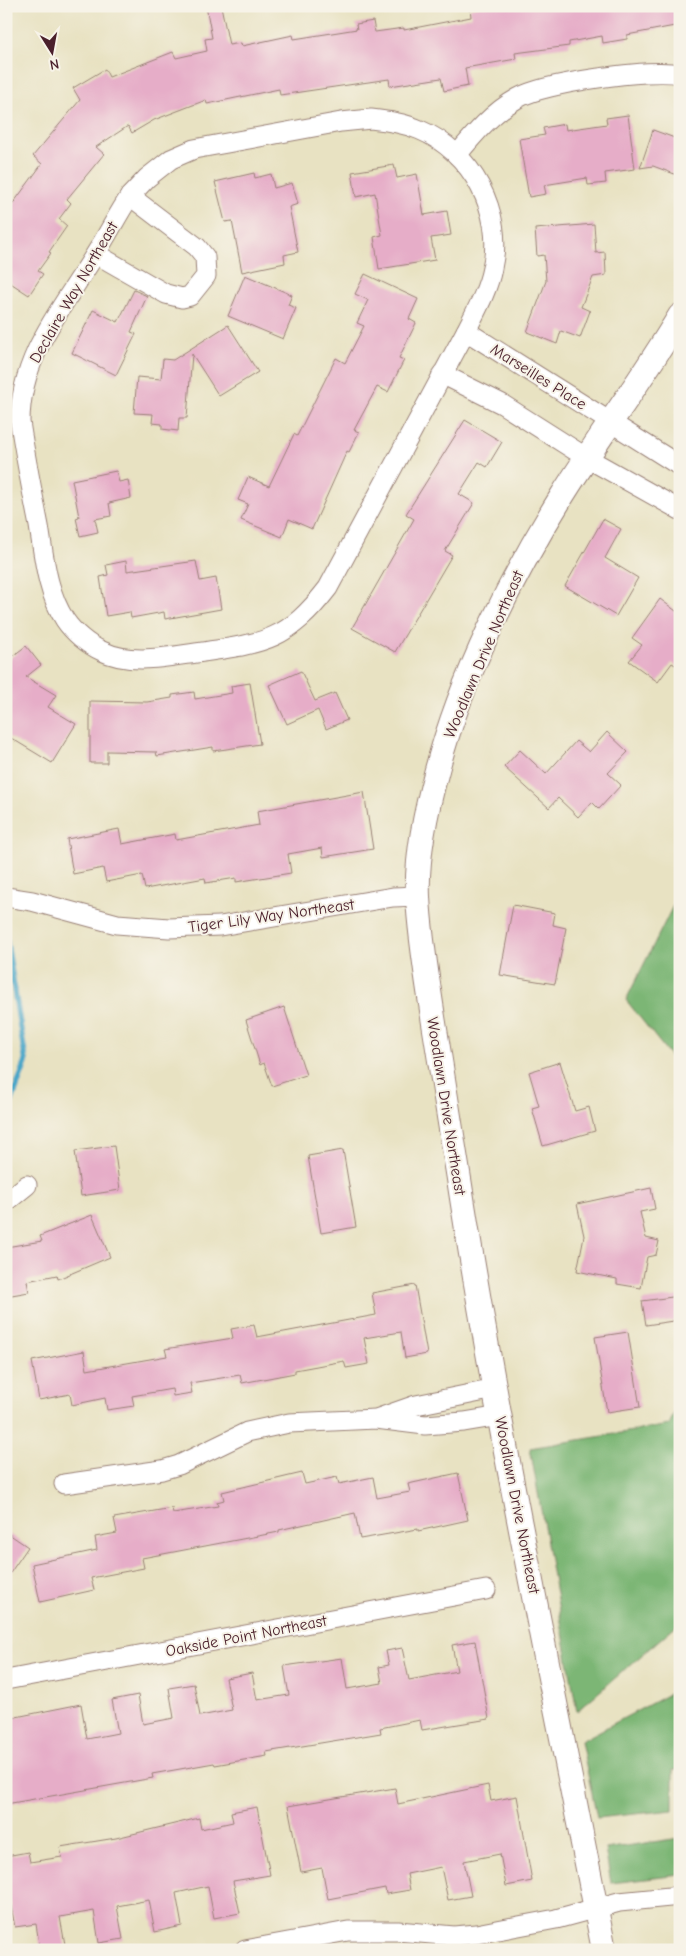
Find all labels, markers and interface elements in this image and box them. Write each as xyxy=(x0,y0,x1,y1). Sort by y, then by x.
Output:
north arrow xyxy=(28,28,78,78)
text: N xyxy=(48,55,60,73)
street label: Declaire Way Northeast xyxy=(26,218,122,366)
street label: Marseilles Place xyxy=(487,340,590,414)
street label: Woodlawn Drive Northeast xyxy=(440,568,528,741)
street label: Tiger Lily Way Northeast xyxy=(187,895,356,937)
street label: Woodlawn Drive Northeast xyxy=(423,1016,469,1197)
street label: Woodlawn Drive Northeast xyxy=(491,1415,543,1596)
street label: Oakside Point Northeast xyxy=(164,1611,329,1660)

